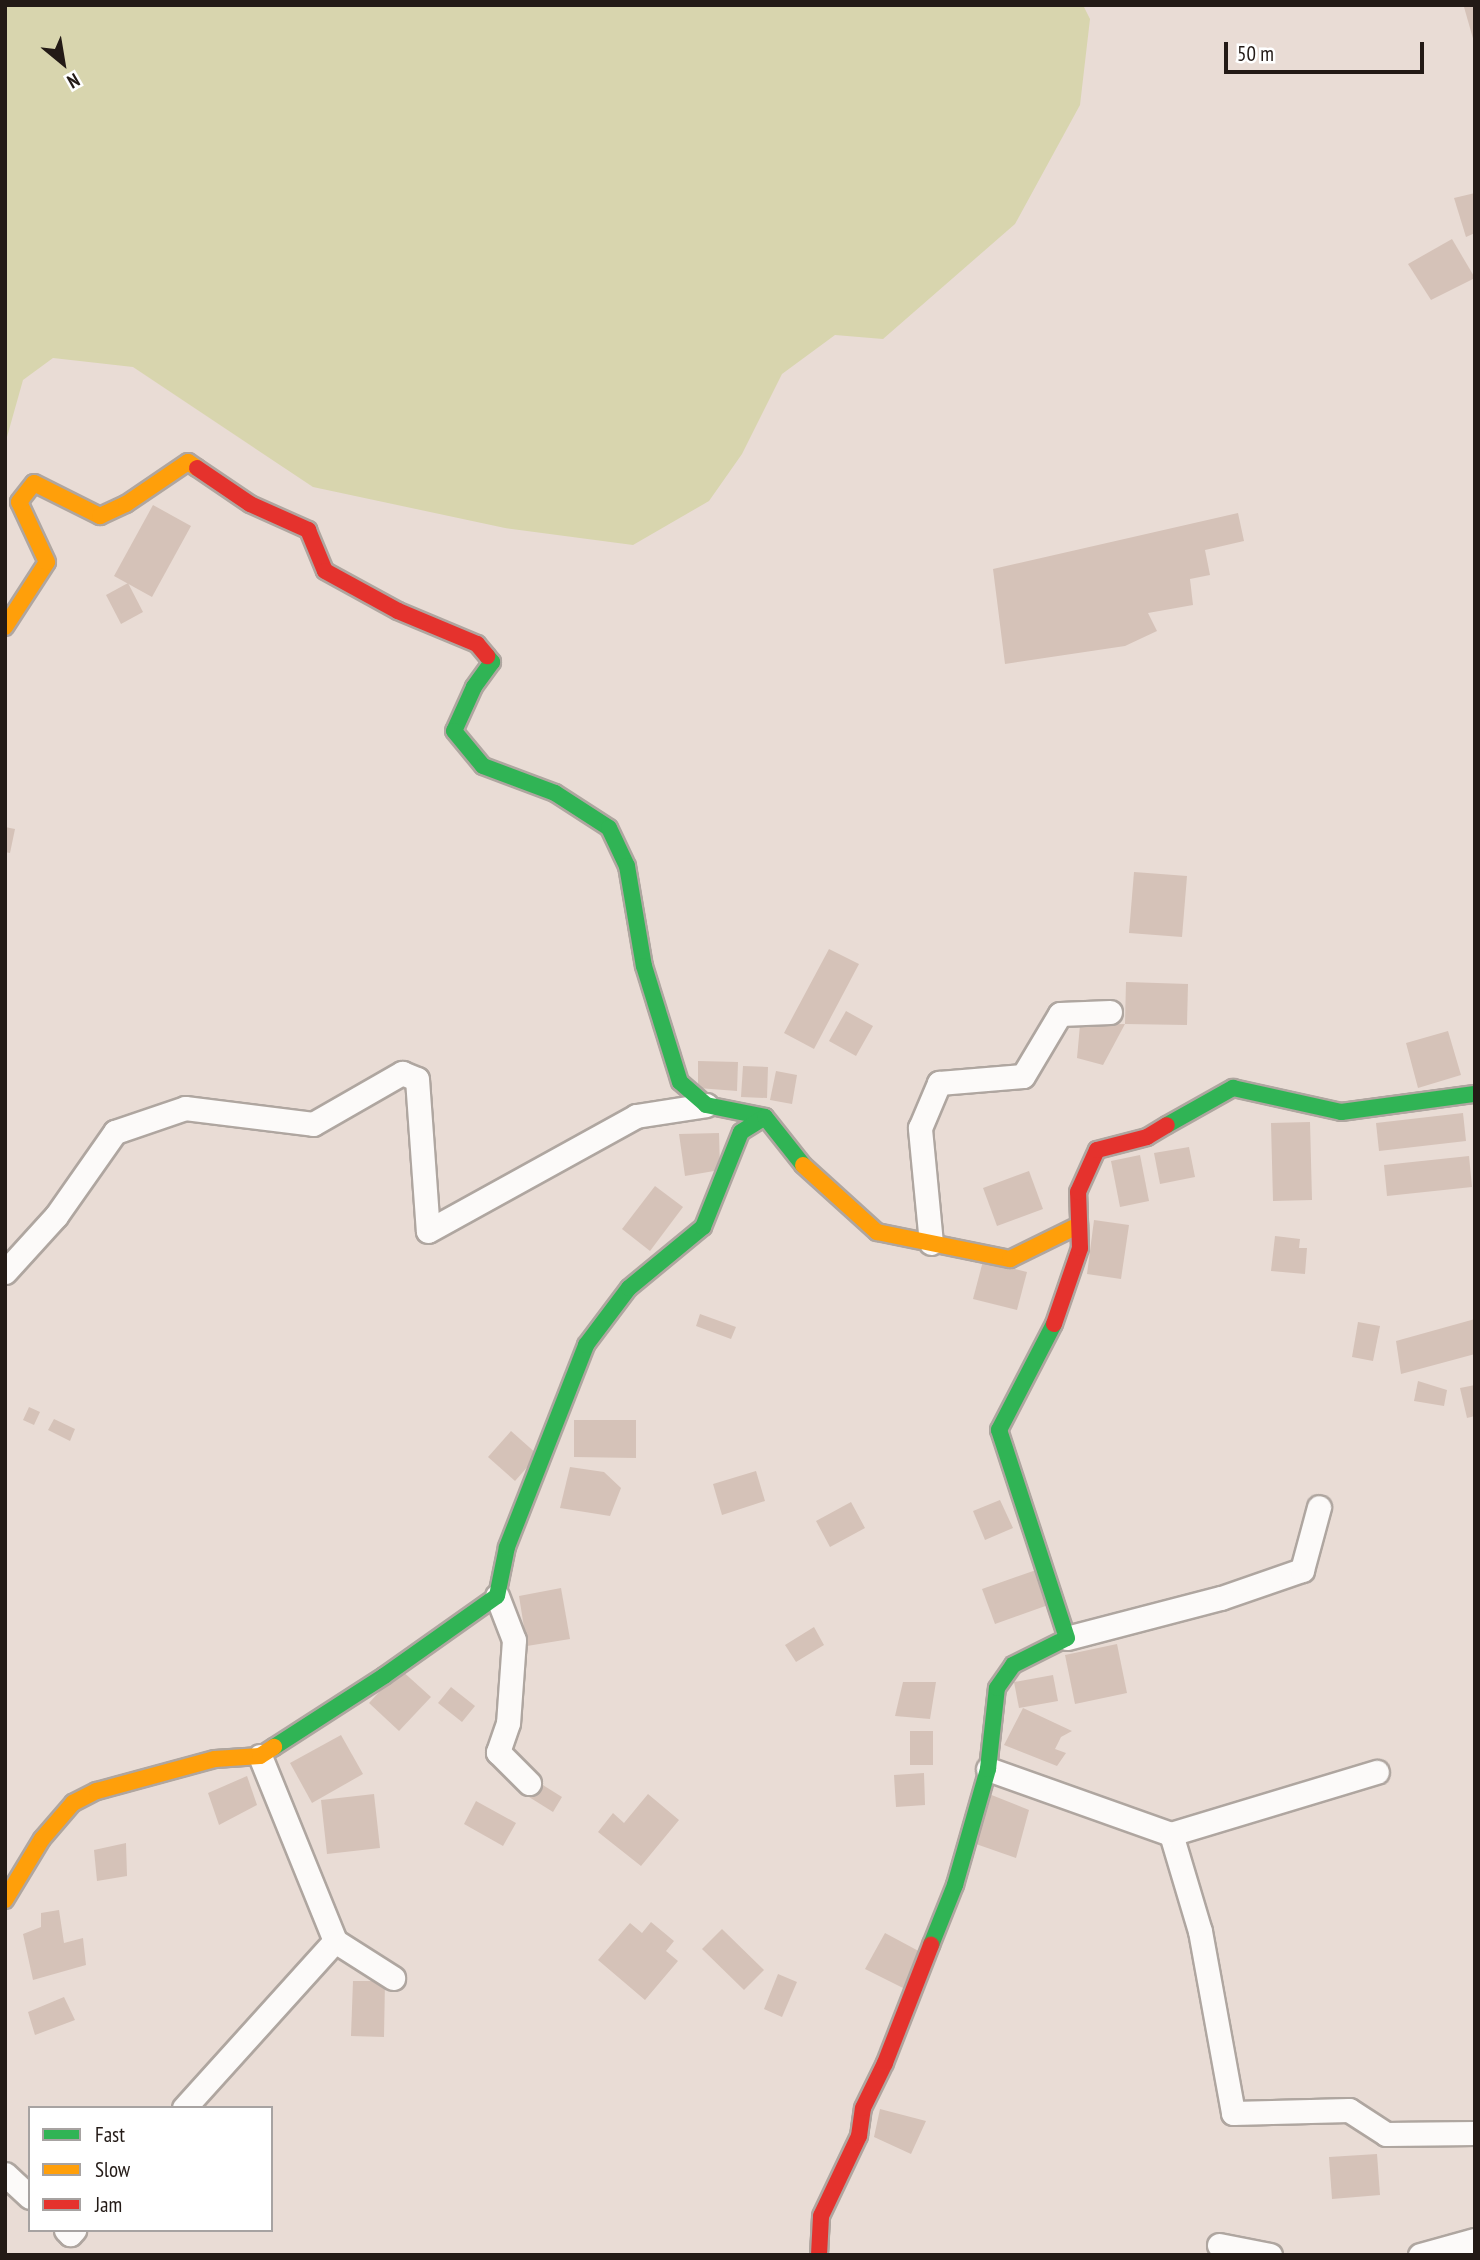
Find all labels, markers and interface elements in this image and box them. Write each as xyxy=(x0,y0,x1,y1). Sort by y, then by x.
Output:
north arrow xyxy=(28,28,98,98)
scale bar xyxy=(1228,28,1428,72)
text: 50 m xyxy=(1237,40,1274,67)
text: N xyxy=(63,68,84,94)
legend xyxy=(28,2106,273,2232)
text: Fast xyxy=(95,2121,125,2148)
text: Slow xyxy=(95,2156,130,2183)
text: Jam xyxy=(95,2191,122,2218)

